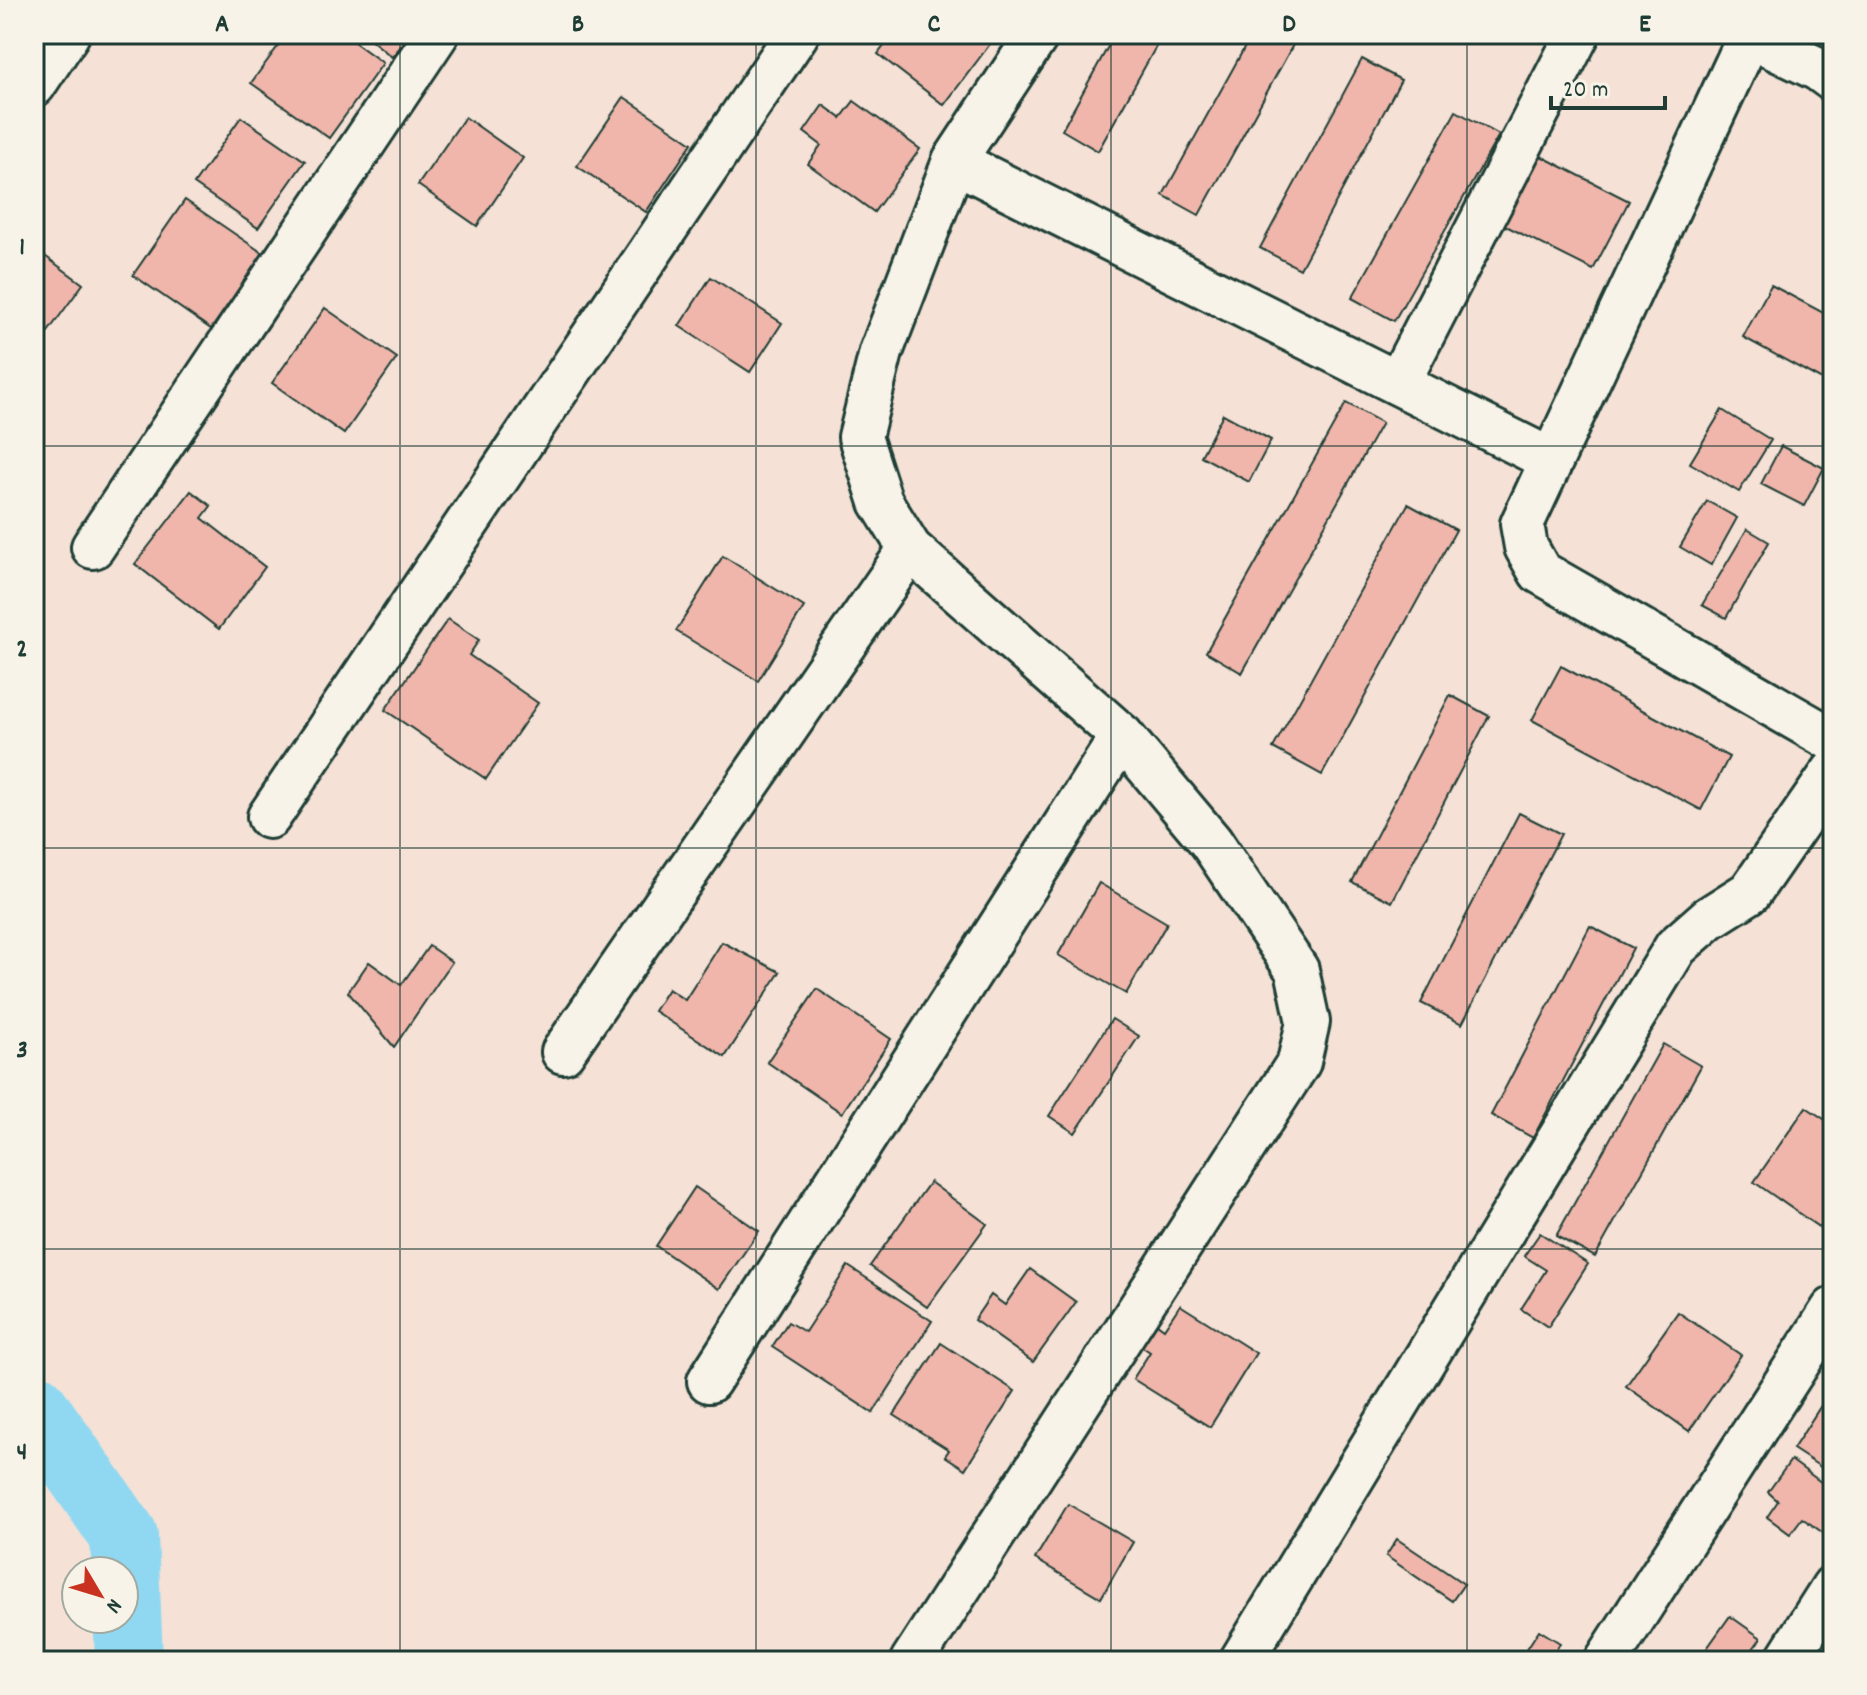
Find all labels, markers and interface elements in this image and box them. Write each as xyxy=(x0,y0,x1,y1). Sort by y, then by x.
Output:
text: A xyxy=(215,7,229,44)
text: B xyxy=(572,7,584,44)
text: C xyxy=(928,7,941,44)
text: D xyxy=(1282,7,1296,44)
text: E xyxy=(1639,7,1651,44)
scale bar xyxy=(1551,60,1665,110)
text: 20 m xyxy=(1563,74,1609,108)
text: 1 xyxy=(19,230,25,267)
text: 2 xyxy=(16,632,28,669)
text: 3 xyxy=(16,1033,28,1070)
text: 4 xyxy=(17,1435,27,1472)
north arrow xyxy=(60,1555,140,1635)
text: N xyxy=(97,1591,129,1619)

